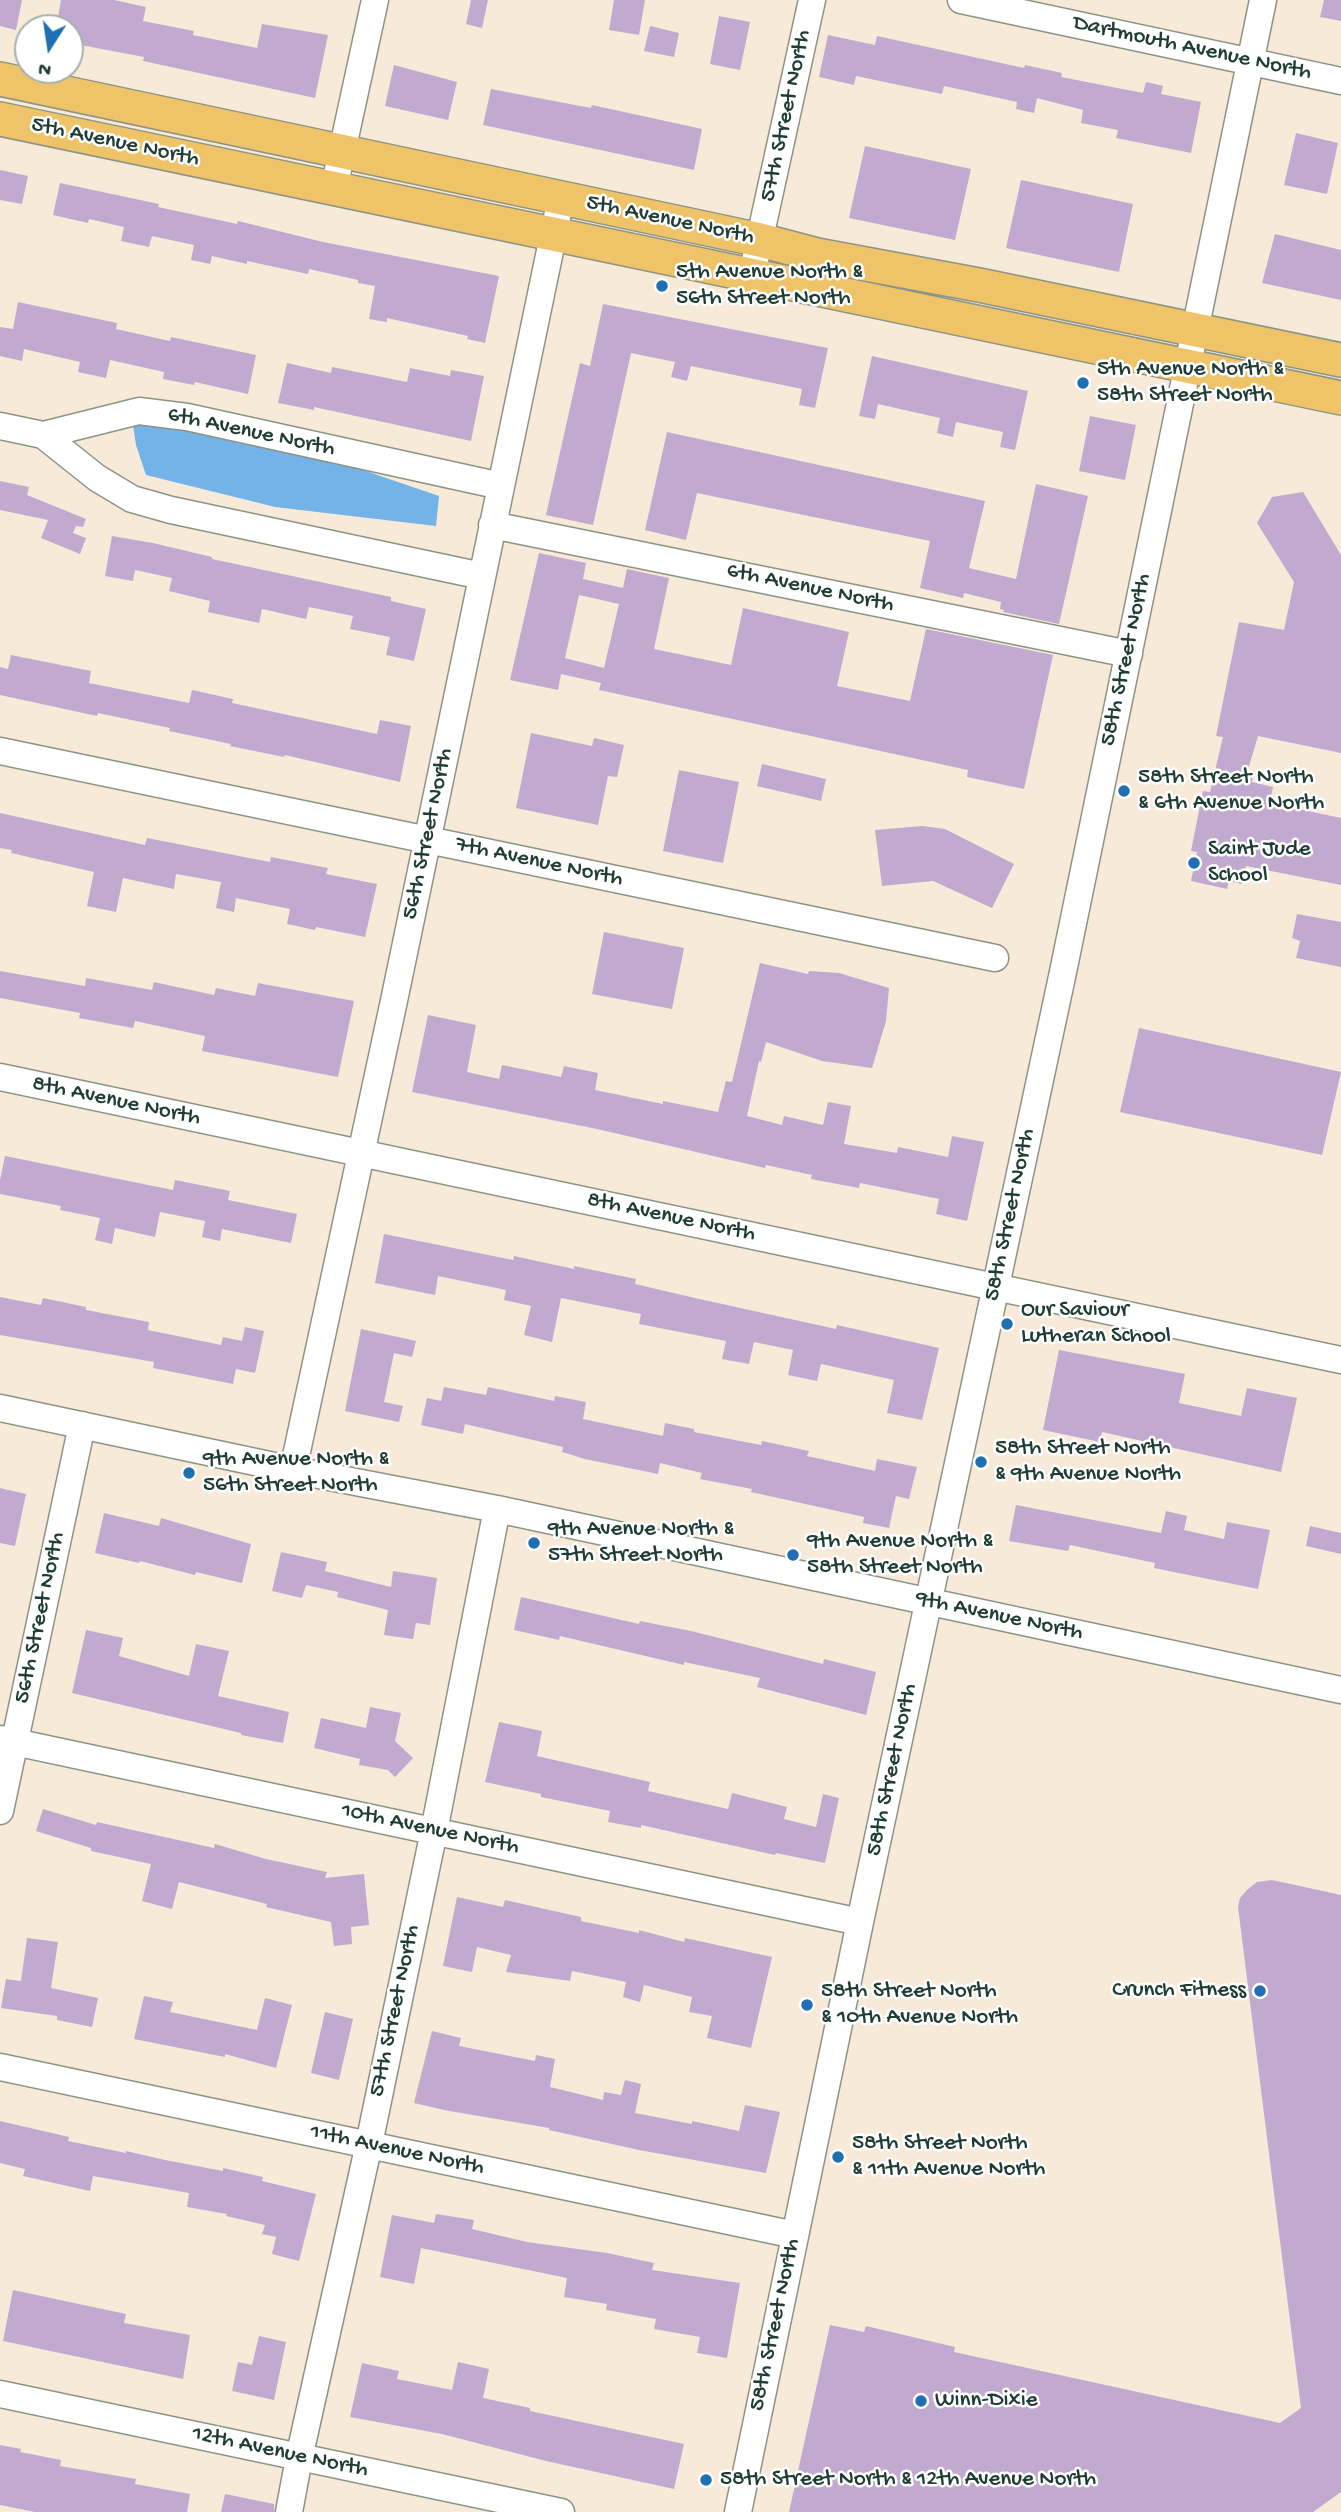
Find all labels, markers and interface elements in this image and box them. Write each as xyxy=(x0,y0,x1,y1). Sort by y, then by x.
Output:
street label: Dartmouth Avenue North xyxy=(1070,10,1314,88)
north arrow xyxy=(14,14,84,84)
street label: 57th Street North xyxy=(755,28,819,204)
text: N xyxy=(36,56,53,81)
street label: 5th Avenue North xyxy=(29,112,201,174)
street label: 5th Avenue North xyxy=(584,190,756,252)
place label: 5th Avenue North & 56th Street North xyxy=(676,259,863,313)
marker: 5th Avenue North & 56th Street North xyxy=(654,278,670,294)
place label: 5th Avenue North & 58th Street North xyxy=(1097,356,1284,410)
marker: 5th Avenue North & 58th Street North xyxy=(1075,375,1091,391)
street label: 6th Avenue North xyxy=(165,402,337,464)
street label: 6th Avenue North xyxy=(724,558,896,620)
street label: 58th Street North xyxy=(1095,571,1159,749)
street label: 56th Street North xyxy=(397,746,461,922)
place label: 58th Street North & 6th Avenue North xyxy=(1138,764,1324,818)
marker: 58th Street North & 6th Avenue North xyxy=(1116,783,1132,799)
street label: 7th Avenue North xyxy=(453,832,625,894)
place label: Saint Jude School xyxy=(1208,836,1311,890)
marker: Saint Jude School xyxy=(1186,855,1202,871)
street label: 8th Avenue North xyxy=(29,1071,203,1133)
street label: 58th Street North xyxy=(979,1126,1043,1304)
street label: 8th Avenue North xyxy=(584,1187,758,1249)
place label: Our Saviour Lutheran School xyxy=(1021,1297,1171,1351)
marker: Our Saviour Lutheran School xyxy=(999,1316,1015,1332)
place label: 58th Street North & 9th Avenue North xyxy=(995,1435,1181,1489)
place label: 9th Avenue North & 56th Street North xyxy=(203,1446,389,1500)
marker: 58th Street North & 9th Avenue North xyxy=(973,1454,989,1470)
marker: 9th Avenue North & 56th Street North xyxy=(181,1465,197,1481)
place label: 9th Avenue North & 57th Street North xyxy=(548,1516,734,1570)
place label: 9th Avenue North & 58th Street North xyxy=(807,1528,993,1582)
street label: 56th Street North xyxy=(9,1530,73,1706)
marker: 9th Avenue North & 57th Street North xyxy=(526,1535,542,1551)
marker: 9th Avenue North & 58th Street North xyxy=(785,1547,801,1563)
street label: 9th Avenue North xyxy=(913,1586,1085,1648)
street label: 58th Street North xyxy=(861,1681,925,1859)
street label: 10th Avenue North xyxy=(339,1798,521,1862)
street label: 57th Street North xyxy=(364,1923,428,2099)
place label: Crunch Fitness xyxy=(1112,1977,1246,2005)
place label: 58th Street North & 10th Avenue North xyxy=(821,1978,1018,2032)
marker: Crunch Fitness xyxy=(1252,1983,1268,1999)
marker: 58th Street North & 10th Avenue North xyxy=(799,1997,815,2013)
street label: 11th Avenue North xyxy=(307,2119,487,2183)
place label: 58th Street North & 11th Avenue North xyxy=(852,2130,1045,2184)
marker: 58th Street North & 11th Avenue North xyxy=(830,2149,846,2165)
street label: 58th Street North xyxy=(744,2236,808,2414)
place label: Winn-Dixie xyxy=(935,2387,1038,2415)
marker: Winn-Dixie xyxy=(913,2393,929,2409)
street label: 12th Avenue North xyxy=(189,2421,371,2485)
place label: 58th Street North & 12th Avenue North xyxy=(720,2466,1096,2494)
marker: 58th Street North & 12th Avenue North xyxy=(698,2472,714,2488)

